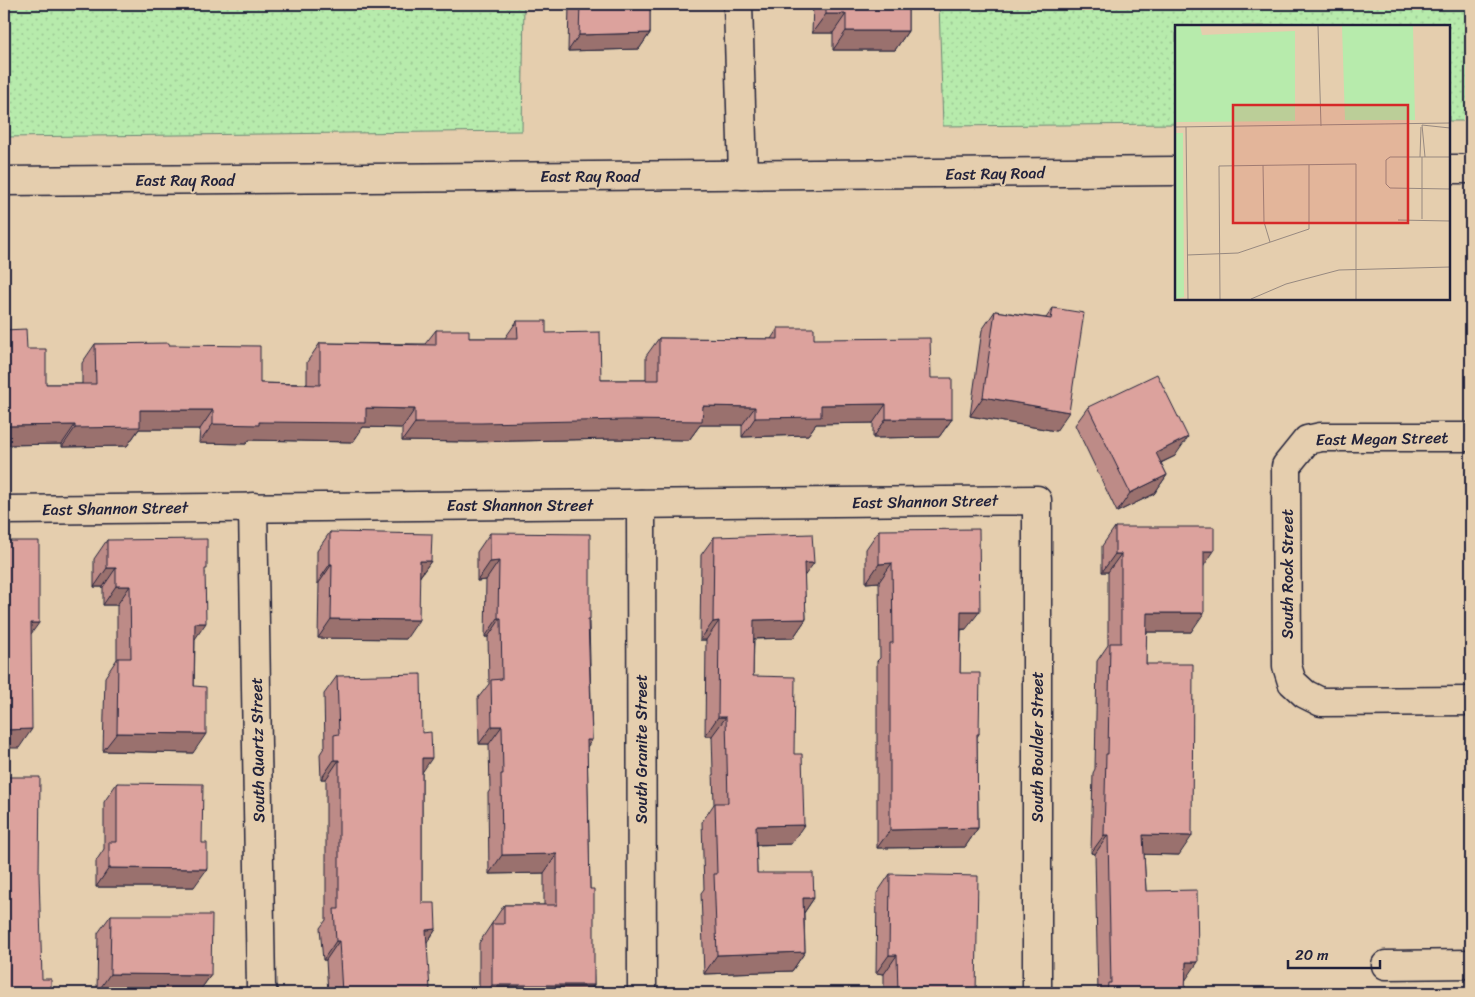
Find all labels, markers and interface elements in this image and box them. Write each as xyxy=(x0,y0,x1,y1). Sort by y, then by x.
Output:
inset map xyxy=(1175,25,1450,300)
street label: East Ray Road xyxy=(945,158,1047,189)
street label: East Ray Road xyxy=(540,162,641,191)
street label: East Ray Road xyxy=(135,166,236,195)
street label: East Megan Street xyxy=(1315,423,1449,454)
street label: East Shannon Street xyxy=(852,486,999,517)
street label: East Shannon Street xyxy=(447,491,594,520)
street label: East Shannon Street xyxy=(42,493,189,524)
street label: South Rock Street xyxy=(1273,509,1302,639)
street label: South Boulder Street xyxy=(1023,672,1052,822)
street label: South Granite Street xyxy=(627,674,656,824)
street label: South Quartz Street xyxy=(242,677,273,823)
scale bar xyxy=(1288,937,1380,969)
text: 20 m xyxy=(1295,942,1329,968)

